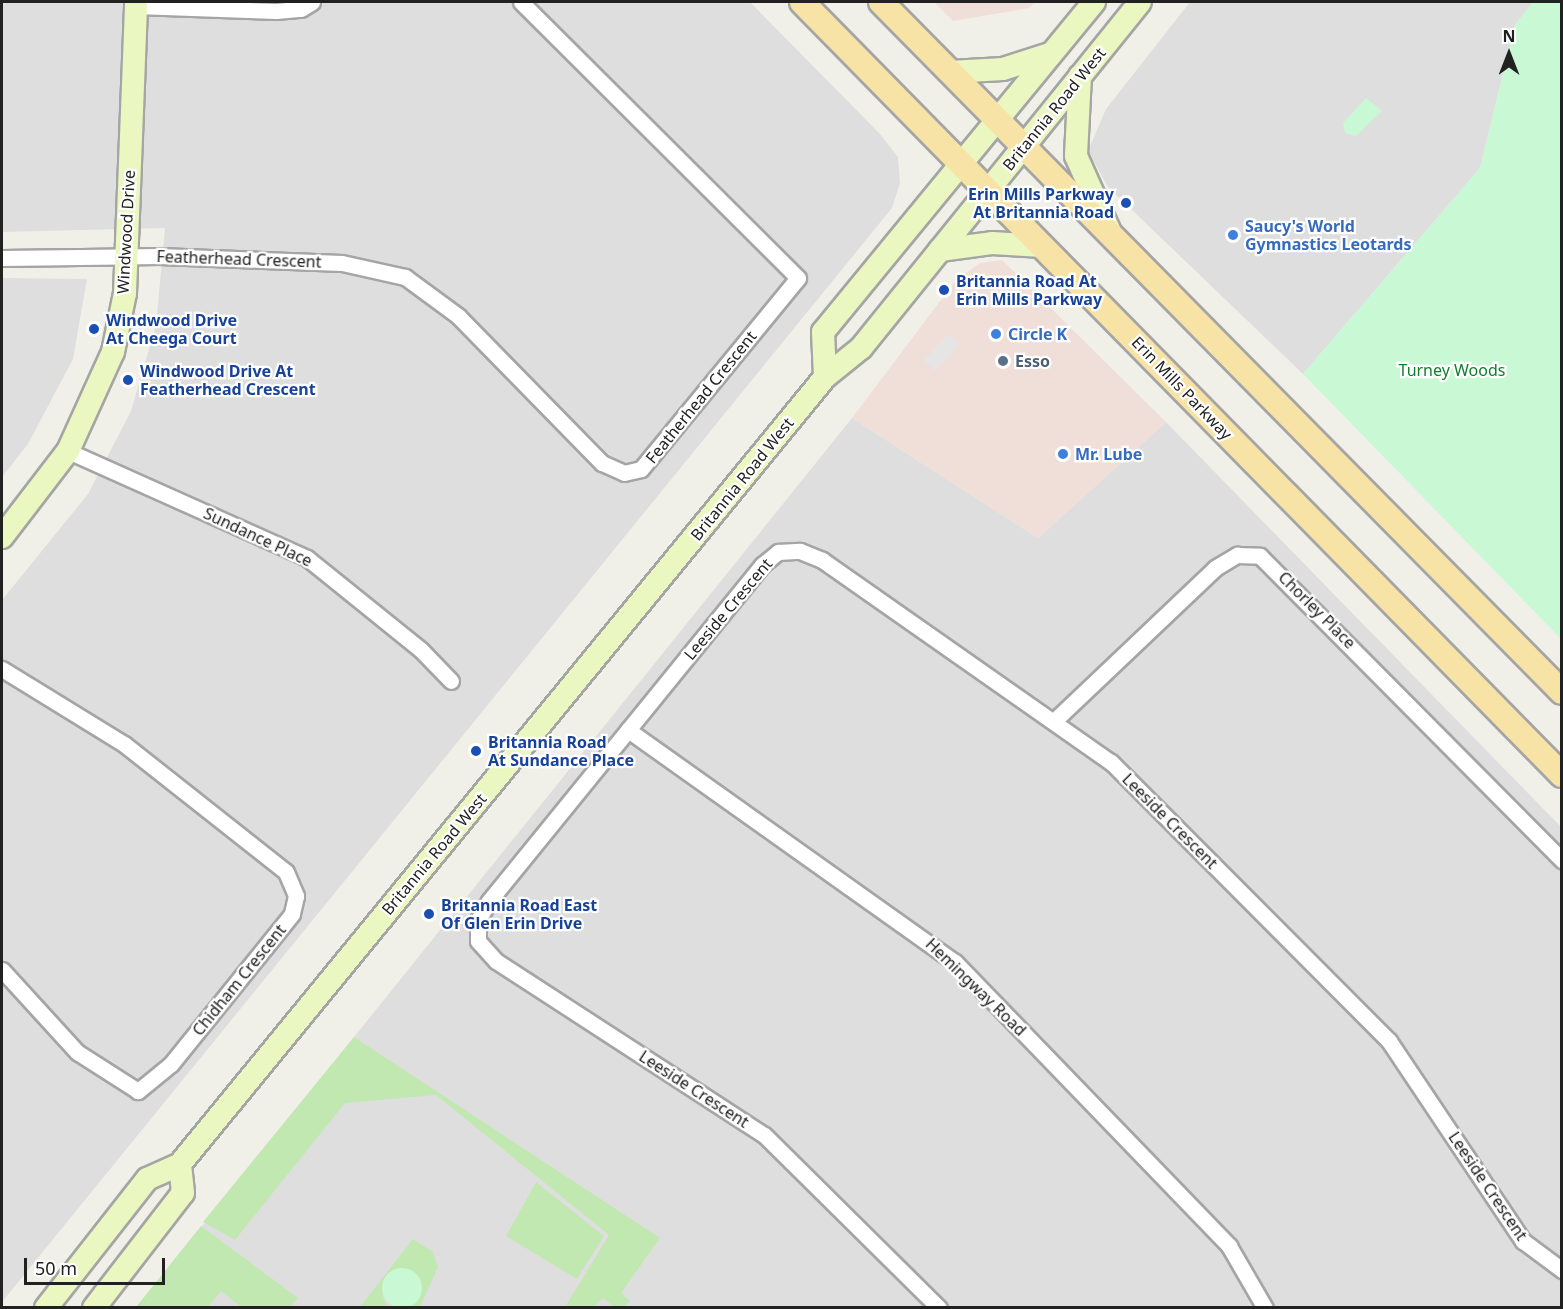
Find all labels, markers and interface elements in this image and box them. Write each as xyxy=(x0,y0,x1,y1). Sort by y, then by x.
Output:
north arrow xyxy=(1479,24,1539,84)
text: N xyxy=(1502,25,1516,47)
street label: Britannia Road West xyxy=(999,44,1109,174)
street label: Windwood Drive xyxy=(113,169,139,295)
place label: Erin Mills Parkway At Britannia Road xyxy=(968,184,1114,222)
marker: Erin Mills Parkway At Britannia Road xyxy=(1119,196,1133,210)
place label: Saucy's World Gymnastics Leotards xyxy=(1245,216,1412,254)
marker: Saucy's World Gymnastics Leotards xyxy=(1226,228,1240,242)
street label: Featherhead Crescent xyxy=(156,247,322,271)
place label: Britannia Road At Erin Mills Parkway xyxy=(956,271,1102,309)
marker: Britannia Road At Erin Mills Parkway xyxy=(937,283,951,297)
place label: Windwood Drive At Cheega Court xyxy=(106,310,237,348)
marker: Windwood Drive At Cheega Court xyxy=(87,322,101,336)
place label: Circle K xyxy=(1008,324,1067,344)
street label: Featherhead Crescent xyxy=(642,327,760,467)
marker: Circle K xyxy=(989,327,1003,341)
street label: Erin Mills Parkway xyxy=(1128,332,1236,444)
place label: Esso xyxy=(1015,351,1050,371)
marker: Esso xyxy=(996,354,1010,368)
park label: Turney Woods xyxy=(1399,360,1505,380)
place label: Windwood Drive At Featherhead Crescent xyxy=(140,361,316,399)
marker: Windwood Drive At Featherhead Crescent xyxy=(121,373,135,387)
street label: Britannia Road West xyxy=(687,414,797,544)
place label: Mr. Lube xyxy=(1075,444,1142,464)
marker: Mr. Lube xyxy=(1056,447,1070,461)
street label: Sundance Place xyxy=(201,503,315,571)
street label: Leeside Crescent xyxy=(680,554,776,664)
street label: Chorley Place xyxy=(1275,568,1359,652)
place label: Britannia Road At Sundance Place xyxy=(488,732,634,770)
marker: Britannia Road At Sundance Place xyxy=(469,744,483,758)
street label: Leeside Crescent xyxy=(1118,769,1222,873)
street label: Britannia Road West xyxy=(378,789,490,919)
place label: Britannia Road East Of Glen Erin Drive xyxy=(441,895,597,933)
marker: Britannia Road East Of Glen Erin Drive xyxy=(422,907,436,921)
street label: Chidham Crescent xyxy=(188,921,290,1039)
street label: Hemingway Road xyxy=(922,934,1030,1040)
street label: Leeside Crescent xyxy=(636,1046,752,1132)
street label: Leeside Crescent xyxy=(1445,1128,1531,1244)
scale bar xyxy=(27,1246,168,1284)
text: 50 m xyxy=(35,1256,77,1280)

